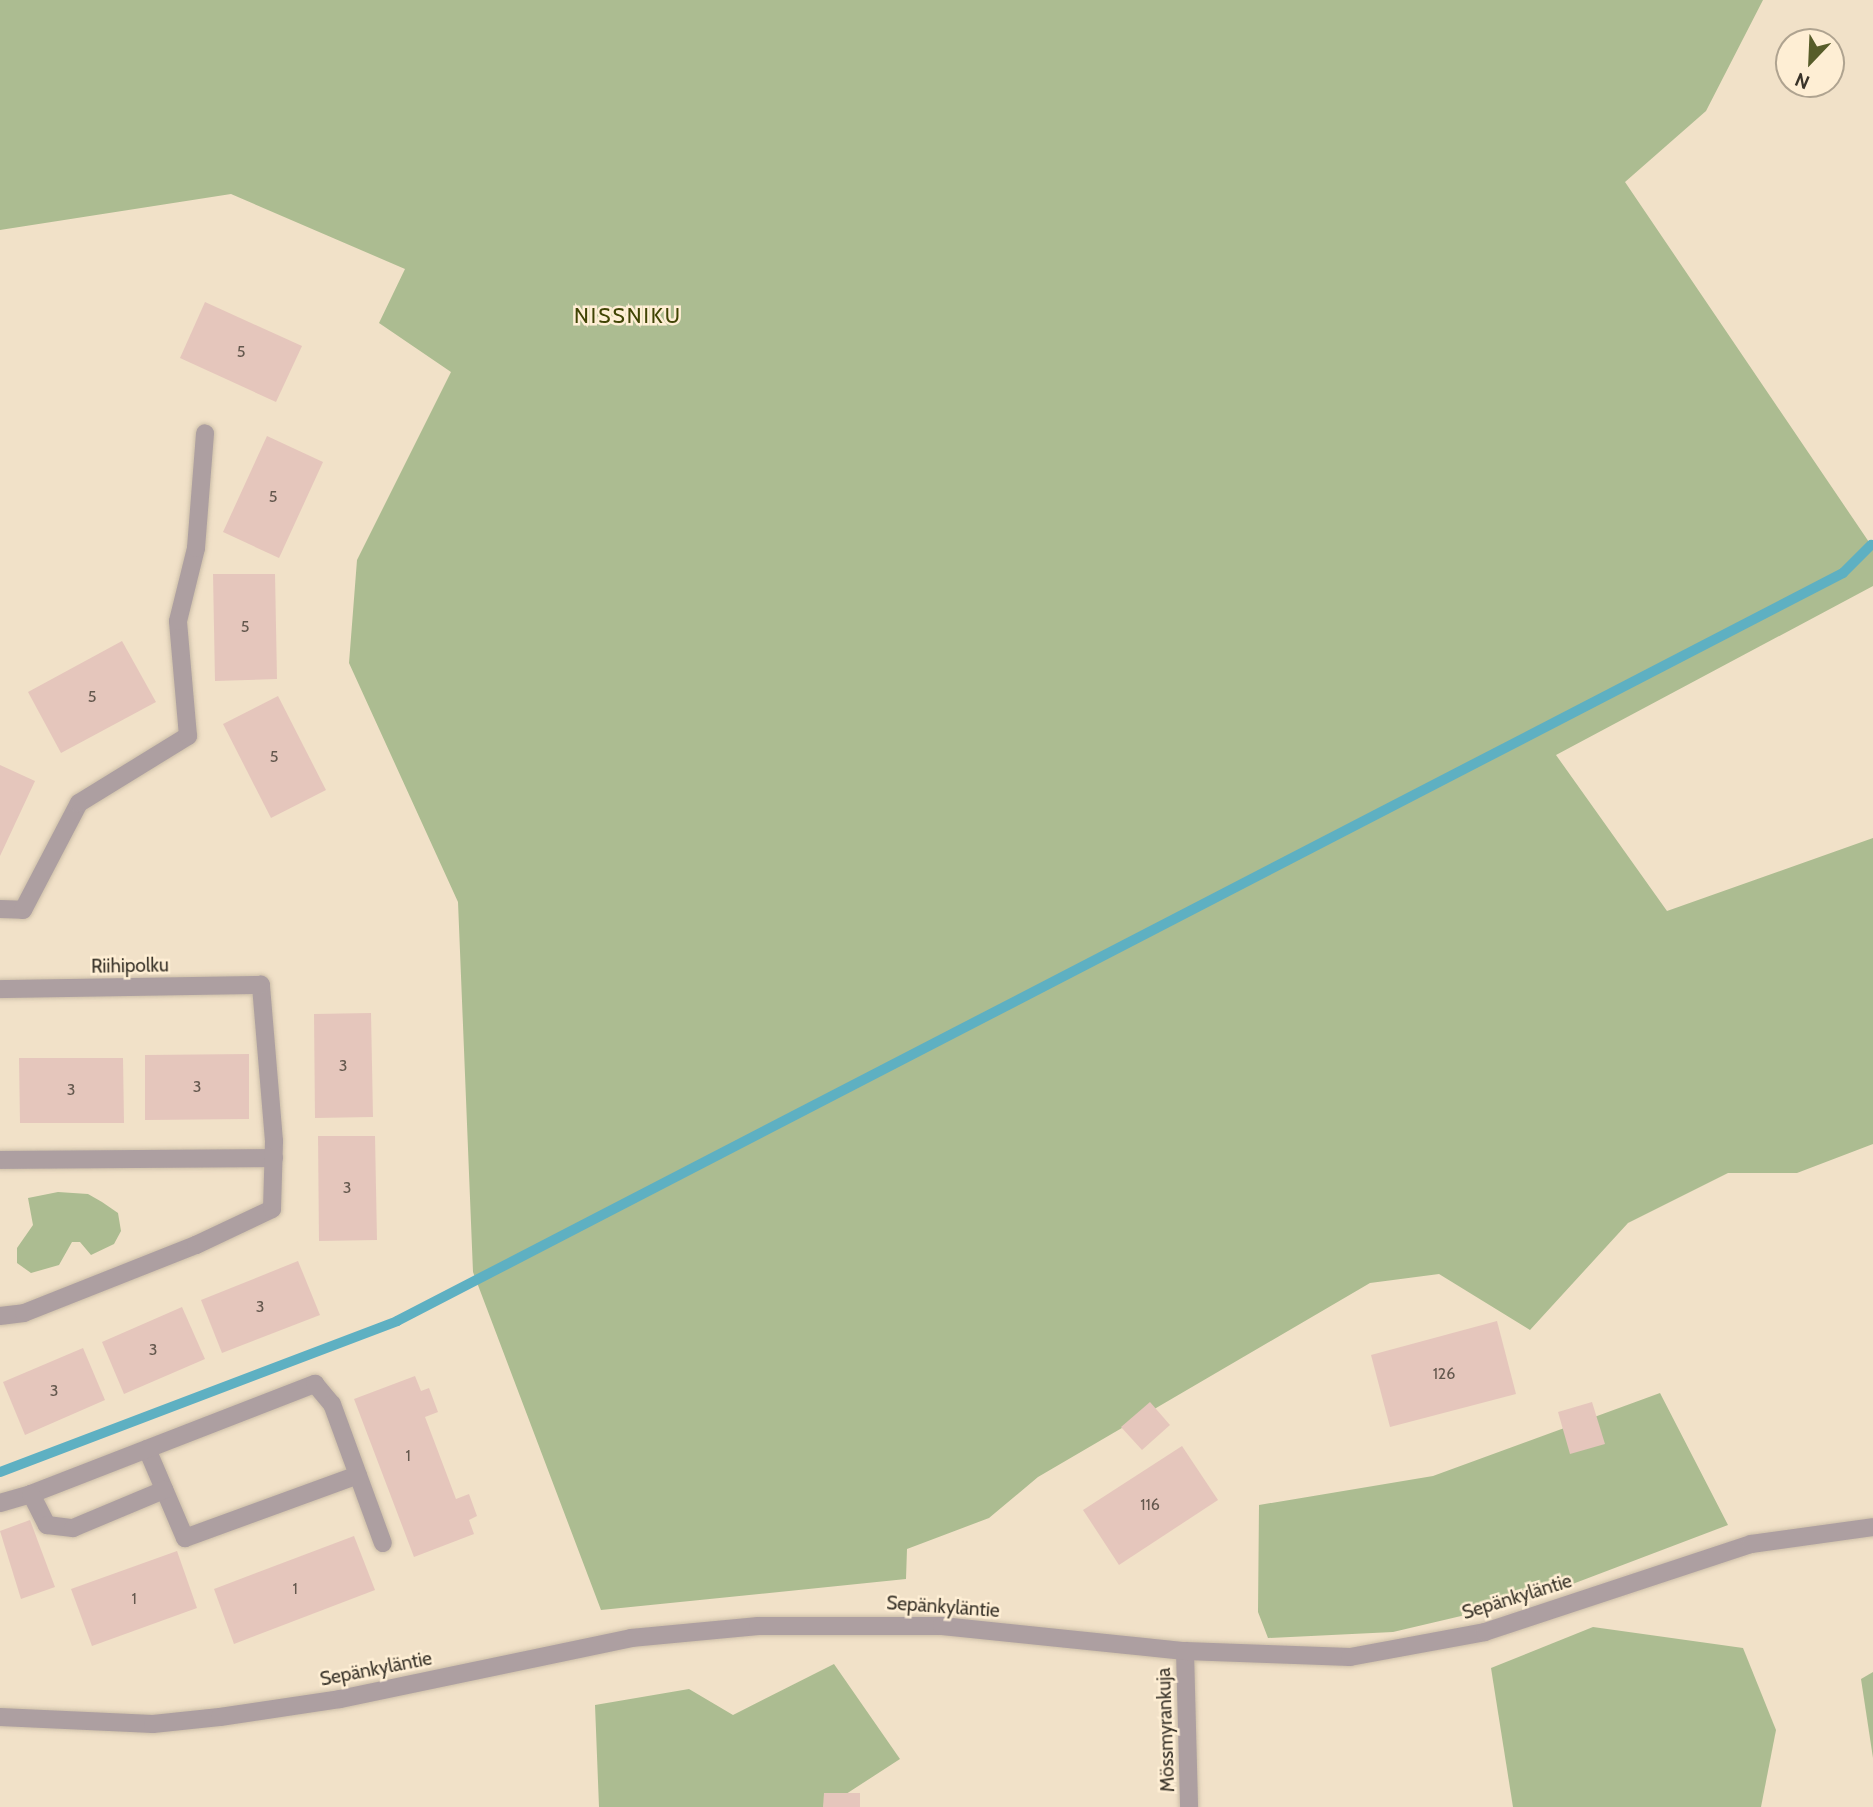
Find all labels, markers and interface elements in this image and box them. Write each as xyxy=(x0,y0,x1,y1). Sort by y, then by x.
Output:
north arrow xyxy=(1775,28,1845,98)
text: N xyxy=(1792,68,1813,94)
district label: NISSNIKU xyxy=(575,303,681,329)
house number: 5 xyxy=(237,342,245,362)
house number: 5 xyxy=(269,487,277,507)
house number: 5 xyxy=(241,617,249,637)
house number: 5 xyxy=(88,687,96,707)
house number: 5 xyxy=(270,747,278,767)
street label: Riihipolku xyxy=(91,954,169,978)
house number: 3 xyxy=(339,1056,347,1076)
house number: 3 xyxy=(193,1077,201,1097)
house number: 3 xyxy=(67,1080,75,1100)
house number: 3 xyxy=(343,1178,351,1198)
house number: 3 xyxy=(256,1297,264,1317)
house number: 3 xyxy=(149,1340,157,1360)
house number: 126 xyxy=(1433,1364,1455,1384)
house number: 3 xyxy=(50,1381,58,1401)
house number: 1 xyxy=(405,1446,411,1466)
house number: 116 xyxy=(1140,1495,1160,1515)
street label: Sepänkyläntie xyxy=(1459,1570,1575,1624)
house number: 1 xyxy=(292,1579,298,1599)
house number: 1 xyxy=(131,1589,137,1609)
street label: Sepänkyläntie xyxy=(886,1592,1000,1622)
street label: Sepänkyläntie xyxy=(318,1647,434,1691)
street label: Mössmyrankuja xyxy=(1152,1667,1180,1793)

